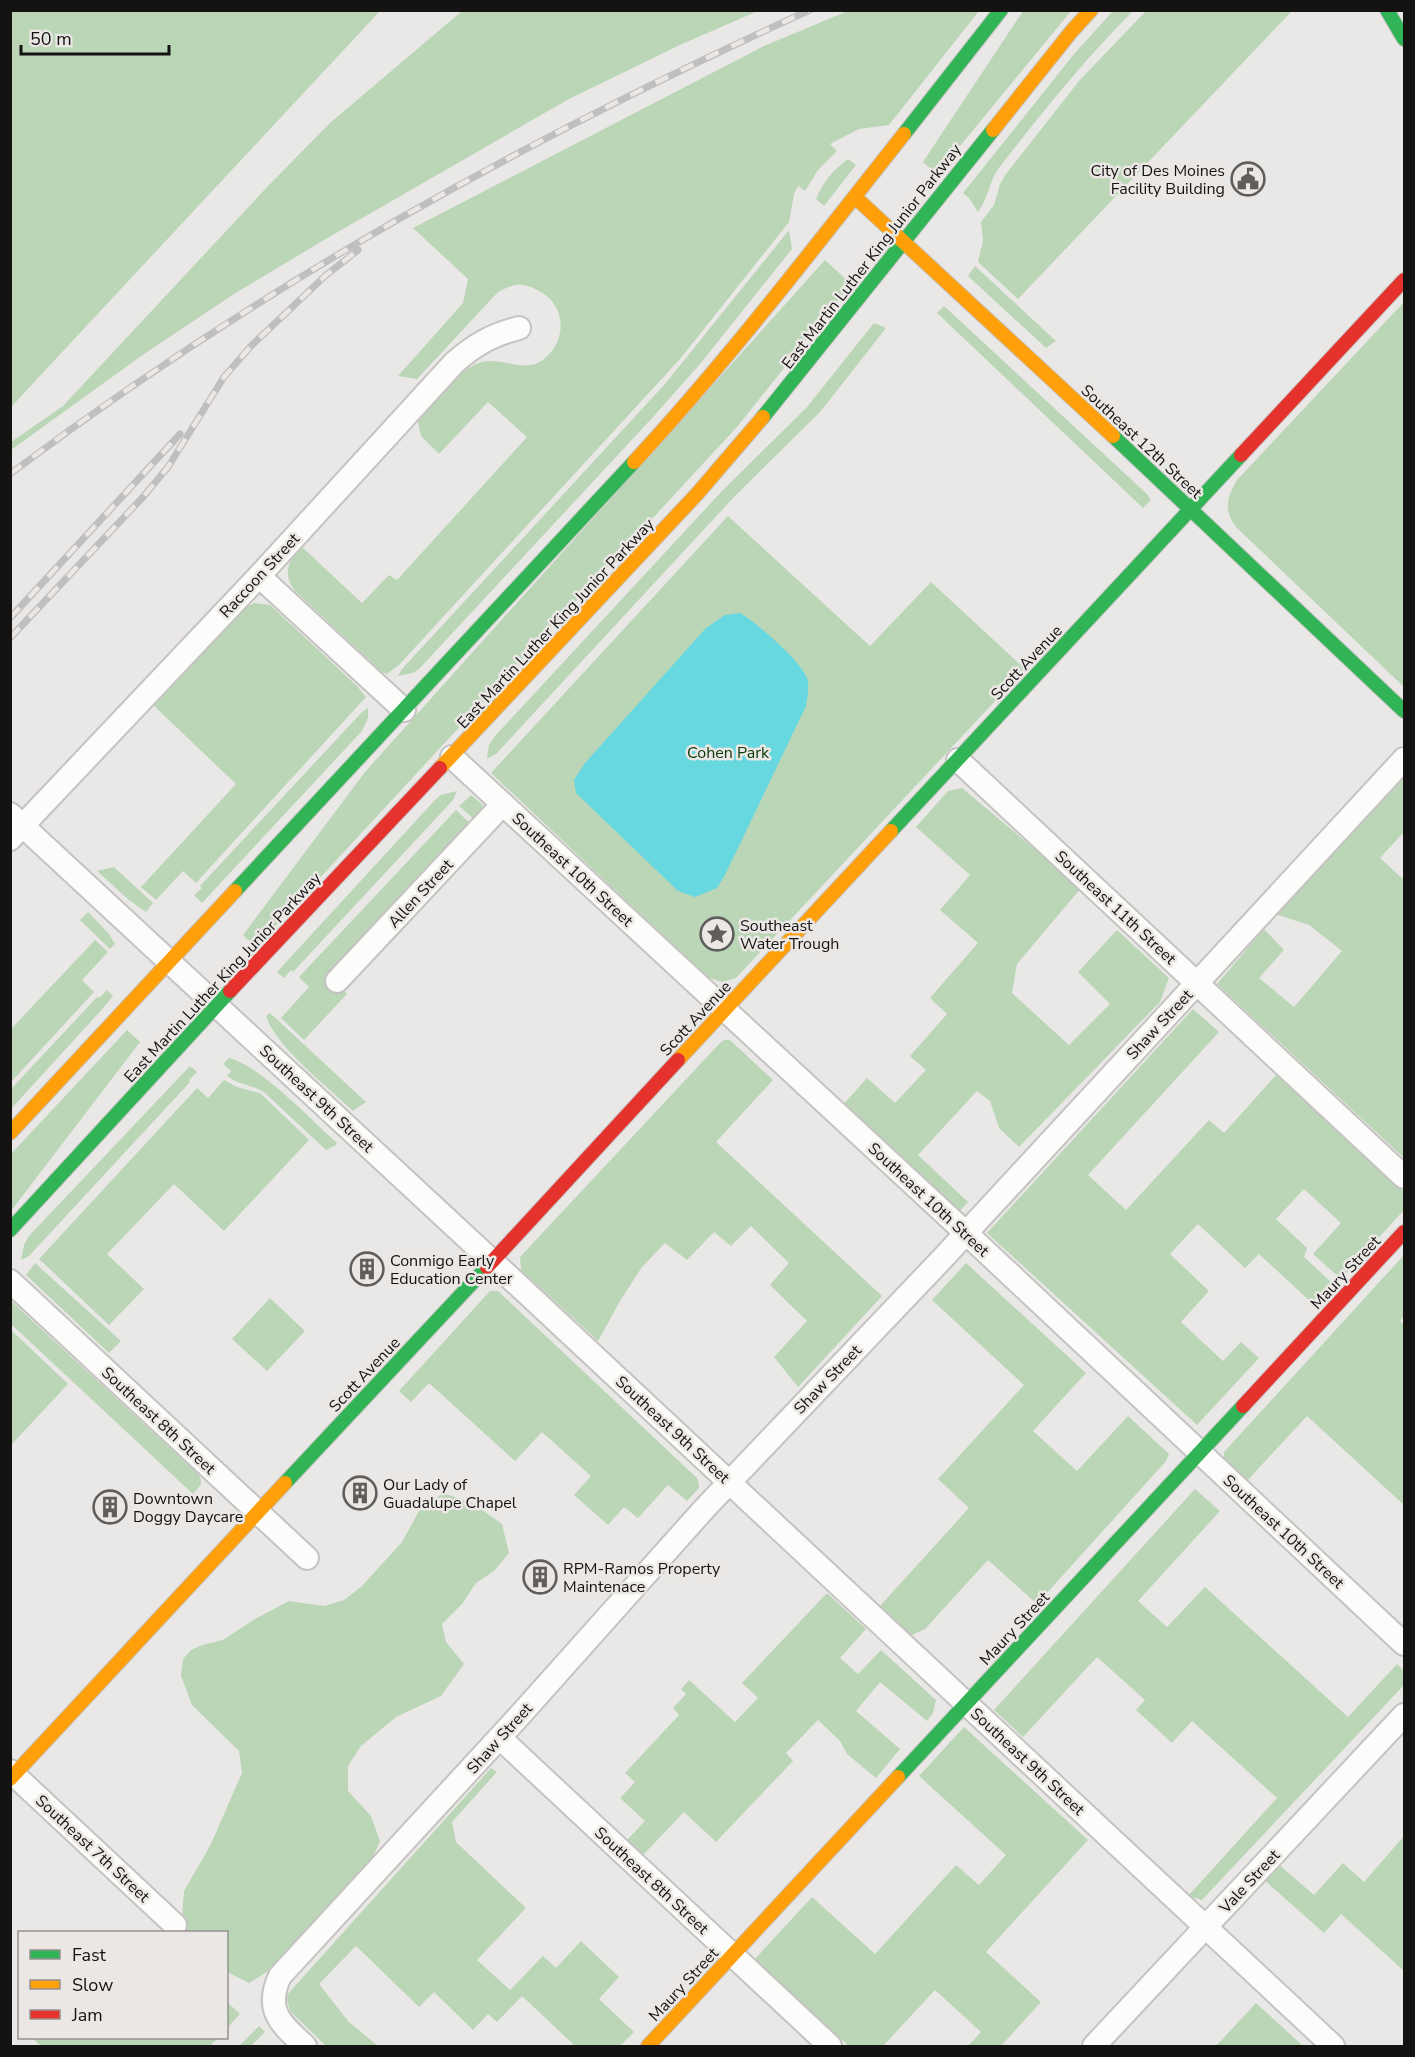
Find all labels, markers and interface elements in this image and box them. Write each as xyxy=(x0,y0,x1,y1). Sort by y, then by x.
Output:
scale bar xyxy=(21,18,170,56)
text: 50 m xyxy=(30,27,72,51)
street label: East Martin Luther King Junior Parkway xyxy=(777,139,967,374)
place label: City of Des Moines Facility Building xyxy=(1090,160,1225,200)
public building icon: City of Des Moines Facility Building xyxy=(1230,161,1266,197)
street label: Southeast 12th Street xyxy=(1076,380,1207,504)
street label: East Martin Luther King Junior Parkway xyxy=(452,513,660,734)
street label: Raccoon Street xyxy=(215,528,305,623)
street label: Scott Avenue xyxy=(986,620,1067,705)
park label: Cohen Park xyxy=(687,742,770,764)
street label: Southeast 10th Street xyxy=(507,808,638,932)
street label: Southeast 11th Street xyxy=(1050,846,1181,970)
street label: Allen Street xyxy=(383,854,459,933)
street label: East Martin Luther King Junior Parkway xyxy=(119,867,327,1088)
place label: Southeast Water Trough xyxy=(740,915,839,955)
place icon: Southeast Water Trough xyxy=(699,916,735,952)
street label: Scott Avenue xyxy=(655,976,736,1061)
street label: Shaw Street xyxy=(1121,985,1198,1065)
street label: Southeast 9th Street xyxy=(254,1040,379,1158)
street label: Southeast 10th Street xyxy=(863,1138,994,1262)
street label: Maury Street xyxy=(1306,1231,1386,1314)
place label: Conmigo Early Education Center xyxy=(390,1250,513,1290)
building icon: Conmigo Early Education Center xyxy=(349,1251,385,1287)
street label: Scott Avenue xyxy=(324,1332,405,1417)
street label: Shaw Street xyxy=(789,1340,867,1419)
street label: Southeast 8th Street xyxy=(96,1362,221,1480)
street label: Southeast 9th Street xyxy=(610,1371,735,1489)
street label: Southeast 10th Street xyxy=(1218,1470,1349,1594)
place label: Our Lady of Guadalupe Chapel xyxy=(383,1474,517,1514)
building icon: Our Lady of Guadalupe Chapel xyxy=(342,1475,378,1511)
place label: Downtown Doggy Daycare xyxy=(133,1488,243,1528)
building icon: Downtown Doggy Daycare xyxy=(92,1489,128,1525)
place label: RPM-Ramos Property Maintenace xyxy=(563,1558,721,1598)
building icon: RPM-Ramos Property Maintenace xyxy=(522,1559,558,1595)
street label: Maury Street xyxy=(975,1587,1055,1670)
street label: Shaw Street xyxy=(462,1698,538,1779)
street label: Southeast 9th Street xyxy=(965,1703,1090,1821)
street label: Southeast 7th Street xyxy=(30,1790,155,1908)
street label: Southeast 8th Street xyxy=(589,1822,714,1940)
street label: Vale Street xyxy=(1214,1845,1285,1919)
legend xyxy=(18,1931,228,2039)
text: Fast xyxy=(72,1943,107,1967)
street label: Maury Street xyxy=(644,1943,724,2026)
text: Slow xyxy=(72,1973,113,1997)
text: Jam xyxy=(71,2003,103,2027)

